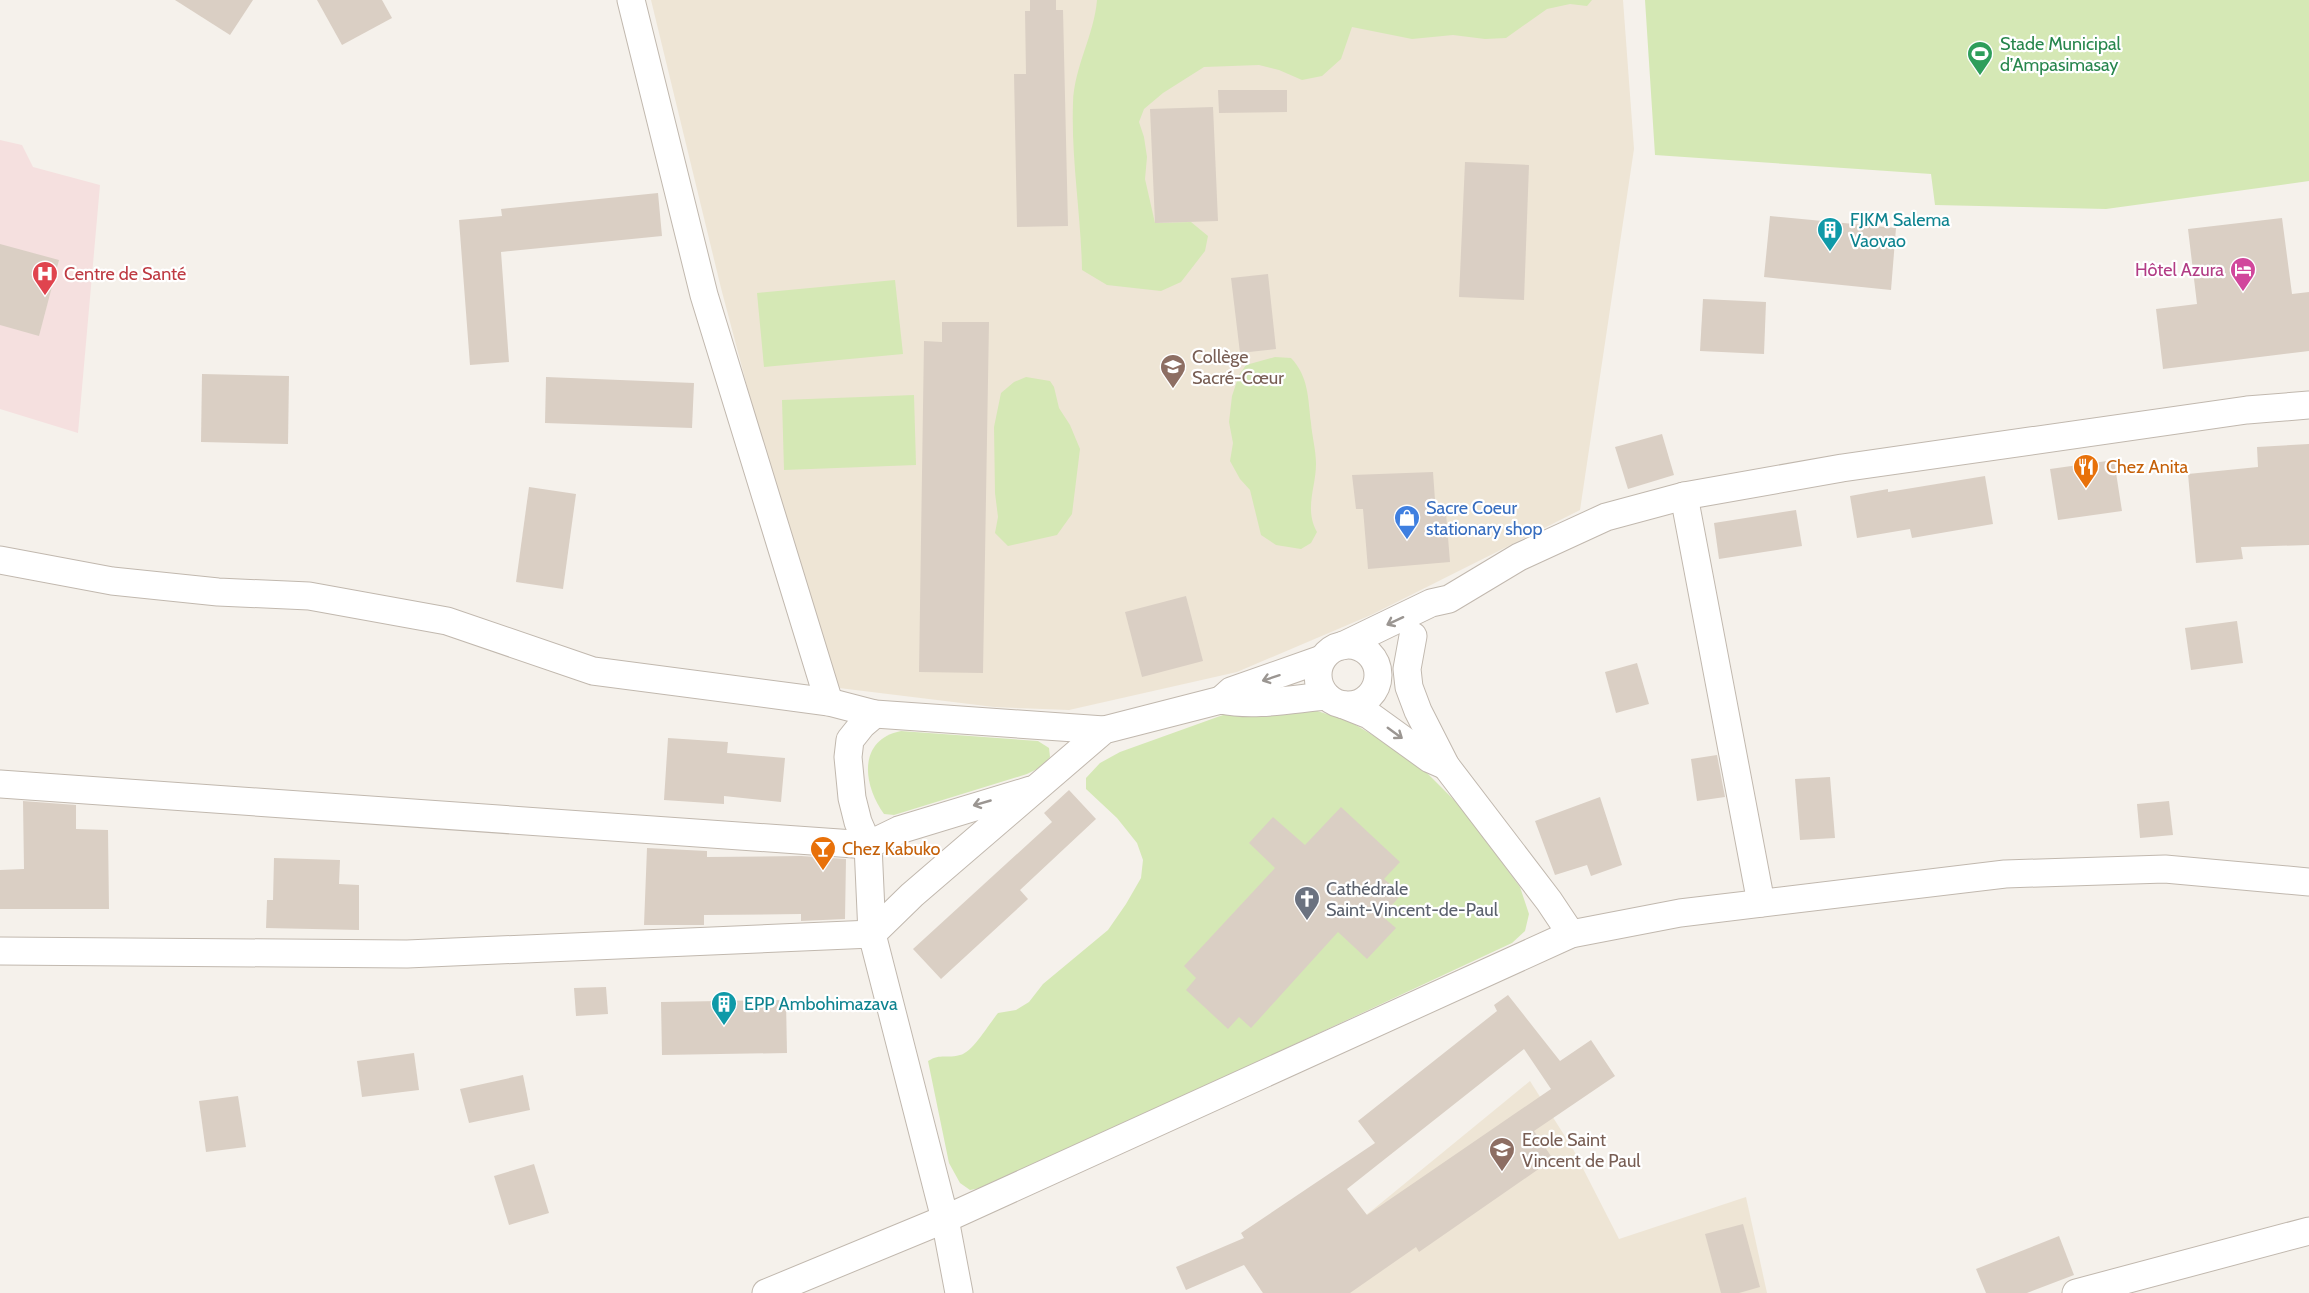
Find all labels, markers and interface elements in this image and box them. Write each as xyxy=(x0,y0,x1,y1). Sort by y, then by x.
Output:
place label: Stade Municipal d’Ampasimasay xyxy=(2000,33,2122,76)
sports icon: Stade Municipal d’Ampasimasay xyxy=(1965,39,1995,77)
place label: FJKM Salema Vaovao xyxy=(1850,209,1950,252)
building icon: FJKM Salema Vaovao xyxy=(1815,215,1845,253)
hotel icon: Hôtel Azura xyxy=(2228,255,2258,293)
hospital icon: Centre de Santé xyxy=(30,259,60,297)
place label: Hôtel Azura xyxy=(2135,259,2224,281)
place label: Centre de Santé xyxy=(64,263,186,285)
place label: Collège Sacré-Cœur xyxy=(1192,346,1284,389)
school or university icon: Collège Sacré-Cœur xyxy=(1158,352,1188,390)
restaurant icon: Chez Anita xyxy=(2071,452,2101,490)
place label: Chez Anita xyxy=(2106,456,2189,478)
place label: Sacre Coeur stationary shop xyxy=(1426,497,1542,540)
shop icon: Sacre Coeur stationary shop xyxy=(1392,503,1422,541)
one-way arrow xyxy=(1386,615,1404,627)
one-way arrow xyxy=(1262,673,1281,684)
one-way arrow xyxy=(1386,727,1402,739)
one-way arrow xyxy=(972,798,991,809)
bar icon: Chez Kabuko xyxy=(808,834,838,872)
place label: Chez Kabuko xyxy=(842,838,941,860)
place label: Cathédrale Saint-Vincent-de-Paul xyxy=(1326,878,1499,921)
church icon: Cathédrale Saint-Vincent-de-Paul xyxy=(1292,884,1322,922)
building icon: EPP Ambohimazava xyxy=(709,989,739,1027)
place label: EPP Ambohimazava xyxy=(744,993,898,1015)
place label: Ecole Saint Vincent de Paul xyxy=(1522,1129,1641,1172)
school or university icon: Ecole Saint Vincent de Paul xyxy=(1487,1135,1517,1173)

